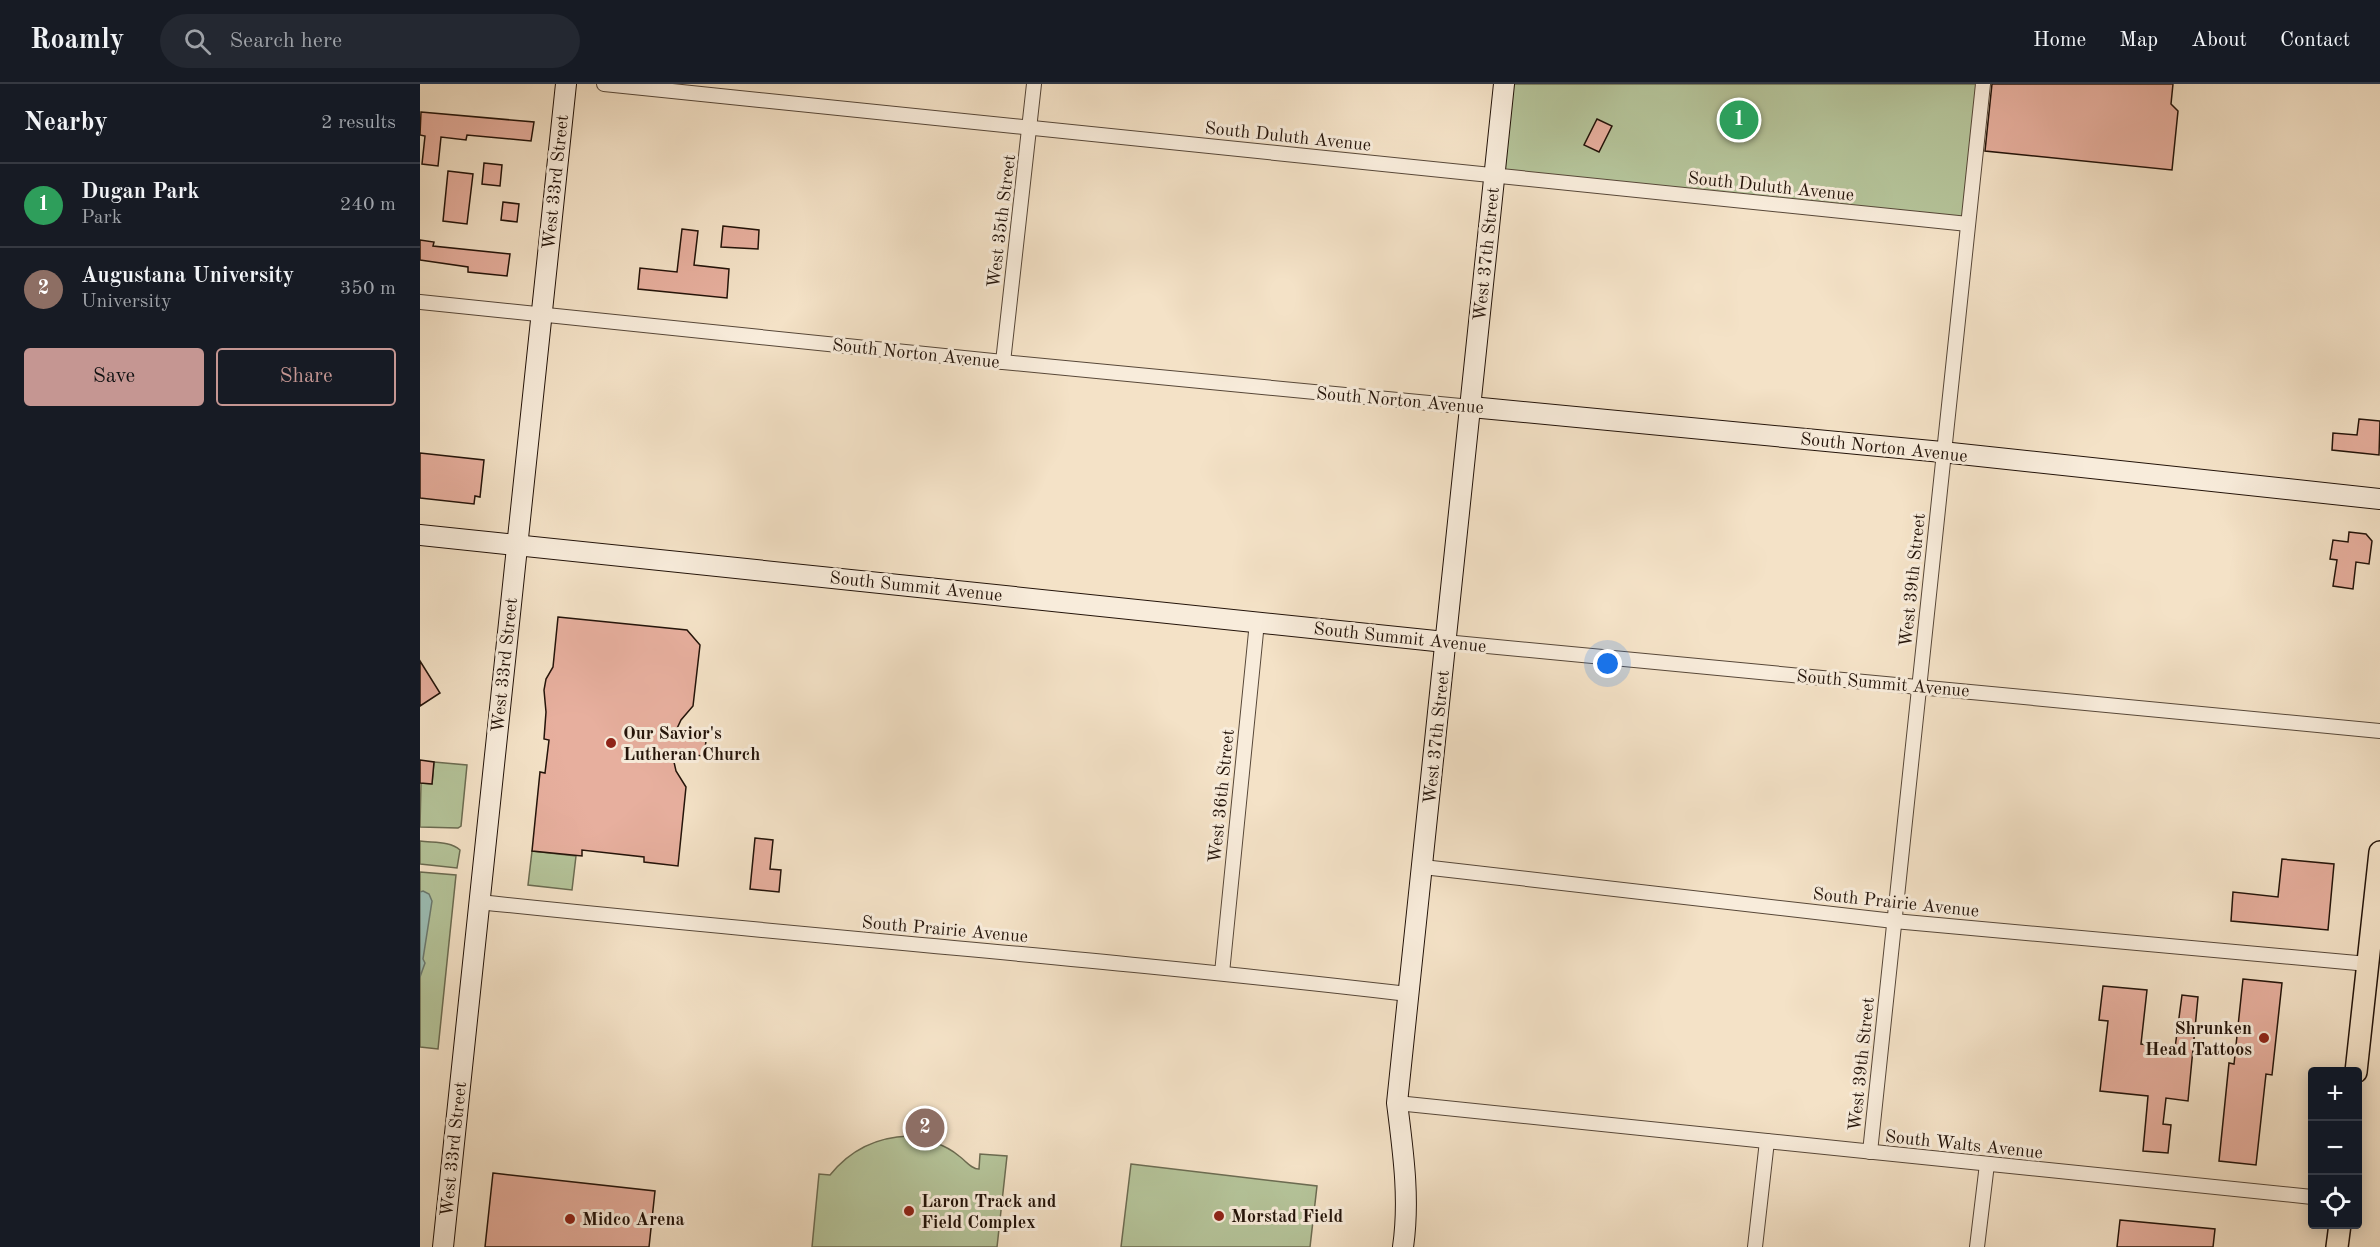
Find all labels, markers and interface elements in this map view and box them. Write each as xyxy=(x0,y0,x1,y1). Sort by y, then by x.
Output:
search box xyxy=(160,14,580,68)
icon: search xyxy=(181,25,214,58)
text: Roamly xyxy=(30,27,124,55)
text: Search here xyxy=(229,30,342,52)
text: Home xyxy=(2033,30,2086,51)
text: Map xyxy=(2119,30,2158,51)
text: About xyxy=(2191,30,2247,51)
text: Contact xyxy=(2280,30,2350,51)
pin: 1 xyxy=(1720,98,1758,142)
text: Nearby xyxy=(24,110,108,136)
text: 2 results xyxy=(321,113,396,133)
street label: West 33rd Street xyxy=(540,114,572,250)
street label: South Duluth Avenue xyxy=(1204,119,1372,155)
street label: West 35th Street xyxy=(985,153,1019,289)
street label: South Duluth Avenue xyxy=(1687,169,1855,205)
text: Dugan Park xyxy=(81,181,200,203)
street label: West 37th Street xyxy=(1471,186,1503,322)
text: 1 xyxy=(38,195,49,215)
text: 240 m xyxy=(340,195,396,215)
text: Park xyxy=(81,208,122,228)
text: Augustana University xyxy=(81,265,294,287)
text: 2 xyxy=(38,279,49,299)
text: 350 m xyxy=(340,279,396,299)
text: University xyxy=(81,292,172,312)
street label: South Norton Avenue xyxy=(831,336,1000,372)
button: Save xyxy=(24,348,204,406)
button: Share xyxy=(216,348,396,406)
street label: South Norton Avenue xyxy=(1315,385,1484,417)
street label: South Norton Avenue xyxy=(1799,430,1968,466)
street label: West 39th Street xyxy=(1897,512,1929,648)
street label: South Summit Avenue xyxy=(829,569,1003,605)
street label: West 33rd Street xyxy=(489,597,521,733)
street label: South Summit Avenue xyxy=(1313,620,1487,656)
your location xyxy=(1593,649,1622,678)
street label: South Summit Avenue xyxy=(1796,667,1970,701)
street label: West 37th Street xyxy=(1421,669,1453,805)
place label: Our Savior's Lutheran Church xyxy=(623,725,760,764)
street label: West 36th Street xyxy=(1206,728,1238,864)
marker: Our Savior's Lutheran Church xyxy=(604,736,618,750)
street label: South Prairie Avenue xyxy=(1812,885,1980,921)
street label: South Prairie Avenue xyxy=(861,914,1029,946)
street label: West 39th Street xyxy=(1846,996,1878,1132)
place label: Shrunken Head Tattoos xyxy=(2145,1020,2252,1059)
marker: Shrunken Head Tattoos xyxy=(2257,1031,2271,1045)
map controls xyxy=(2308,1067,2362,1229)
button: + xyxy=(2308,1067,2362,1121)
street label: West 33rd Street xyxy=(438,1081,470,1217)
pin: 2 xyxy=(906,1106,944,1150)
button: − xyxy=(2308,1121,2362,1175)
street label: South Walts Avenue xyxy=(1884,1128,2044,1162)
button: locate xyxy=(2308,1175,2362,1229)
place label: Laron Track and Field Complex xyxy=(921,1193,1057,1232)
marker: Laron Track and Field Complex xyxy=(902,1204,916,1218)
place label: Morstad Field xyxy=(1231,1208,1343,1226)
marker: Morstad Field xyxy=(1212,1209,1226,1223)
place label: Midco Arena xyxy=(582,1211,685,1229)
marker: Midco Arena xyxy=(563,1212,577,1226)

